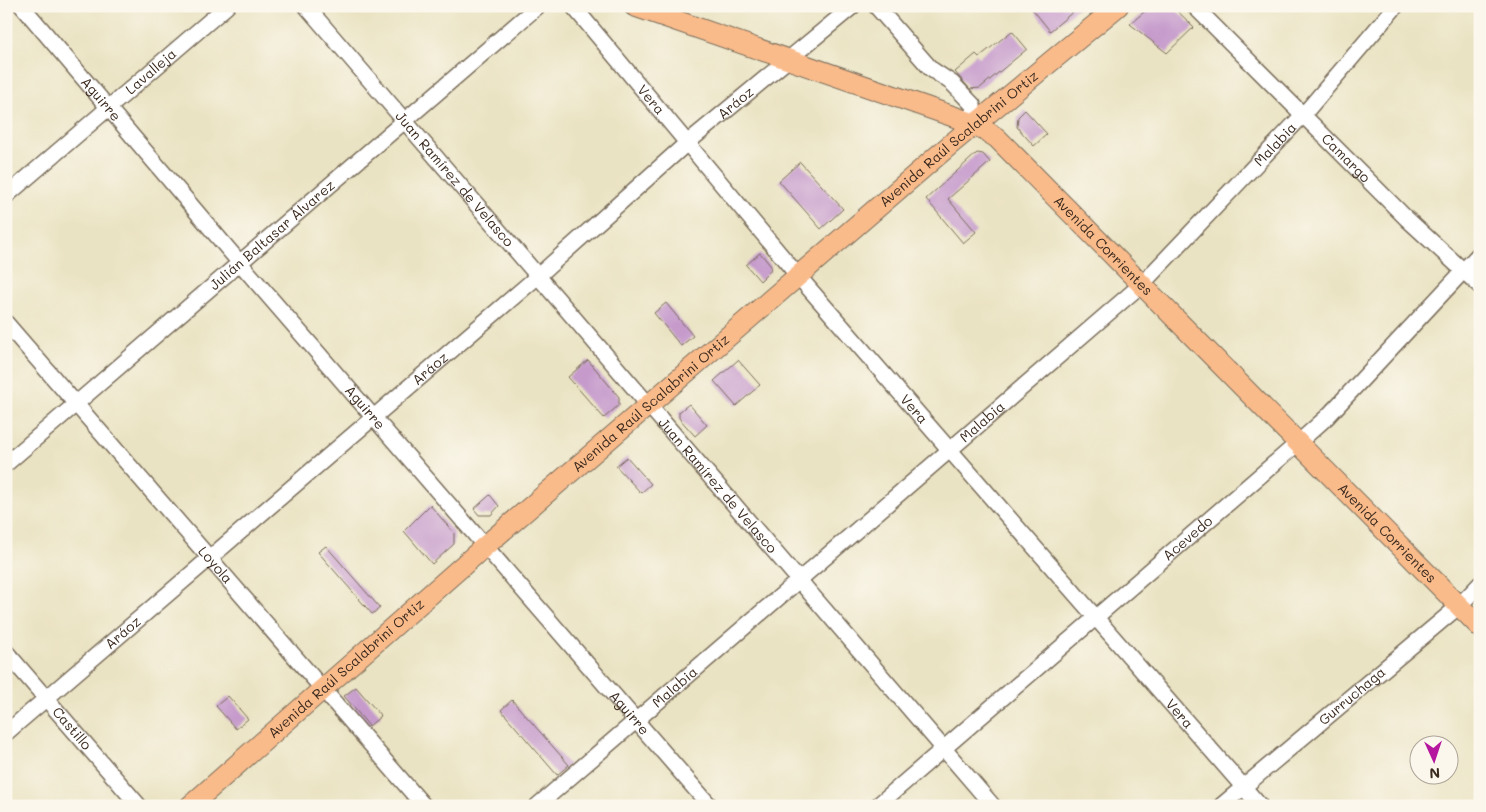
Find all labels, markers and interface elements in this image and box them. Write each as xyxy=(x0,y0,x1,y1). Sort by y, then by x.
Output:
street label: Lavalleja xyxy=(121,44,180,98)
street label: Avenida Raúl Scalabrini Ortiz xyxy=(875,66,1042,211)
street label: Aguirre xyxy=(77,73,126,125)
street label: Vera xyxy=(634,80,670,118)
street label: Aráoz xyxy=(713,82,757,123)
street label: Juan Ramírez de Velasco xyxy=(391,107,518,250)
street label: Malabia xyxy=(1249,118,1300,170)
street label: Camargo xyxy=(1318,129,1375,186)
street label: Julián Baltasar Álvarez xyxy=(205,175,339,294)
street label: Avenida Corrientes xyxy=(1050,191,1157,299)
street label: Avenida Raúl Scalabrini Ortiz xyxy=(568,329,733,476)
street label: Aráoz xyxy=(408,347,452,389)
street label: Aguirre xyxy=(341,381,390,433)
street label: Vera xyxy=(896,390,933,428)
street label: Malabia xyxy=(955,397,1009,446)
street label: Juan Ramírez de Velasco xyxy=(655,413,782,557)
street label: Avenida Corrientes xyxy=(1334,478,1441,587)
street label: Acevedo xyxy=(1158,511,1216,565)
street label: Loyola xyxy=(194,542,237,587)
street label: Avenida Raúl Scalabrini Ortiz xyxy=(264,594,428,742)
street label: Aráoz xyxy=(101,611,145,653)
street label: Malabia xyxy=(648,662,701,712)
street label: Gurruchaga xyxy=(1314,662,1389,729)
street label: Aguirre xyxy=(605,686,654,739)
street label: Vera xyxy=(1162,694,1198,732)
street label: Castillo xyxy=(48,702,96,754)
north arrow xyxy=(1408,734,1458,784)
text: N xyxy=(1429,764,1441,783)

